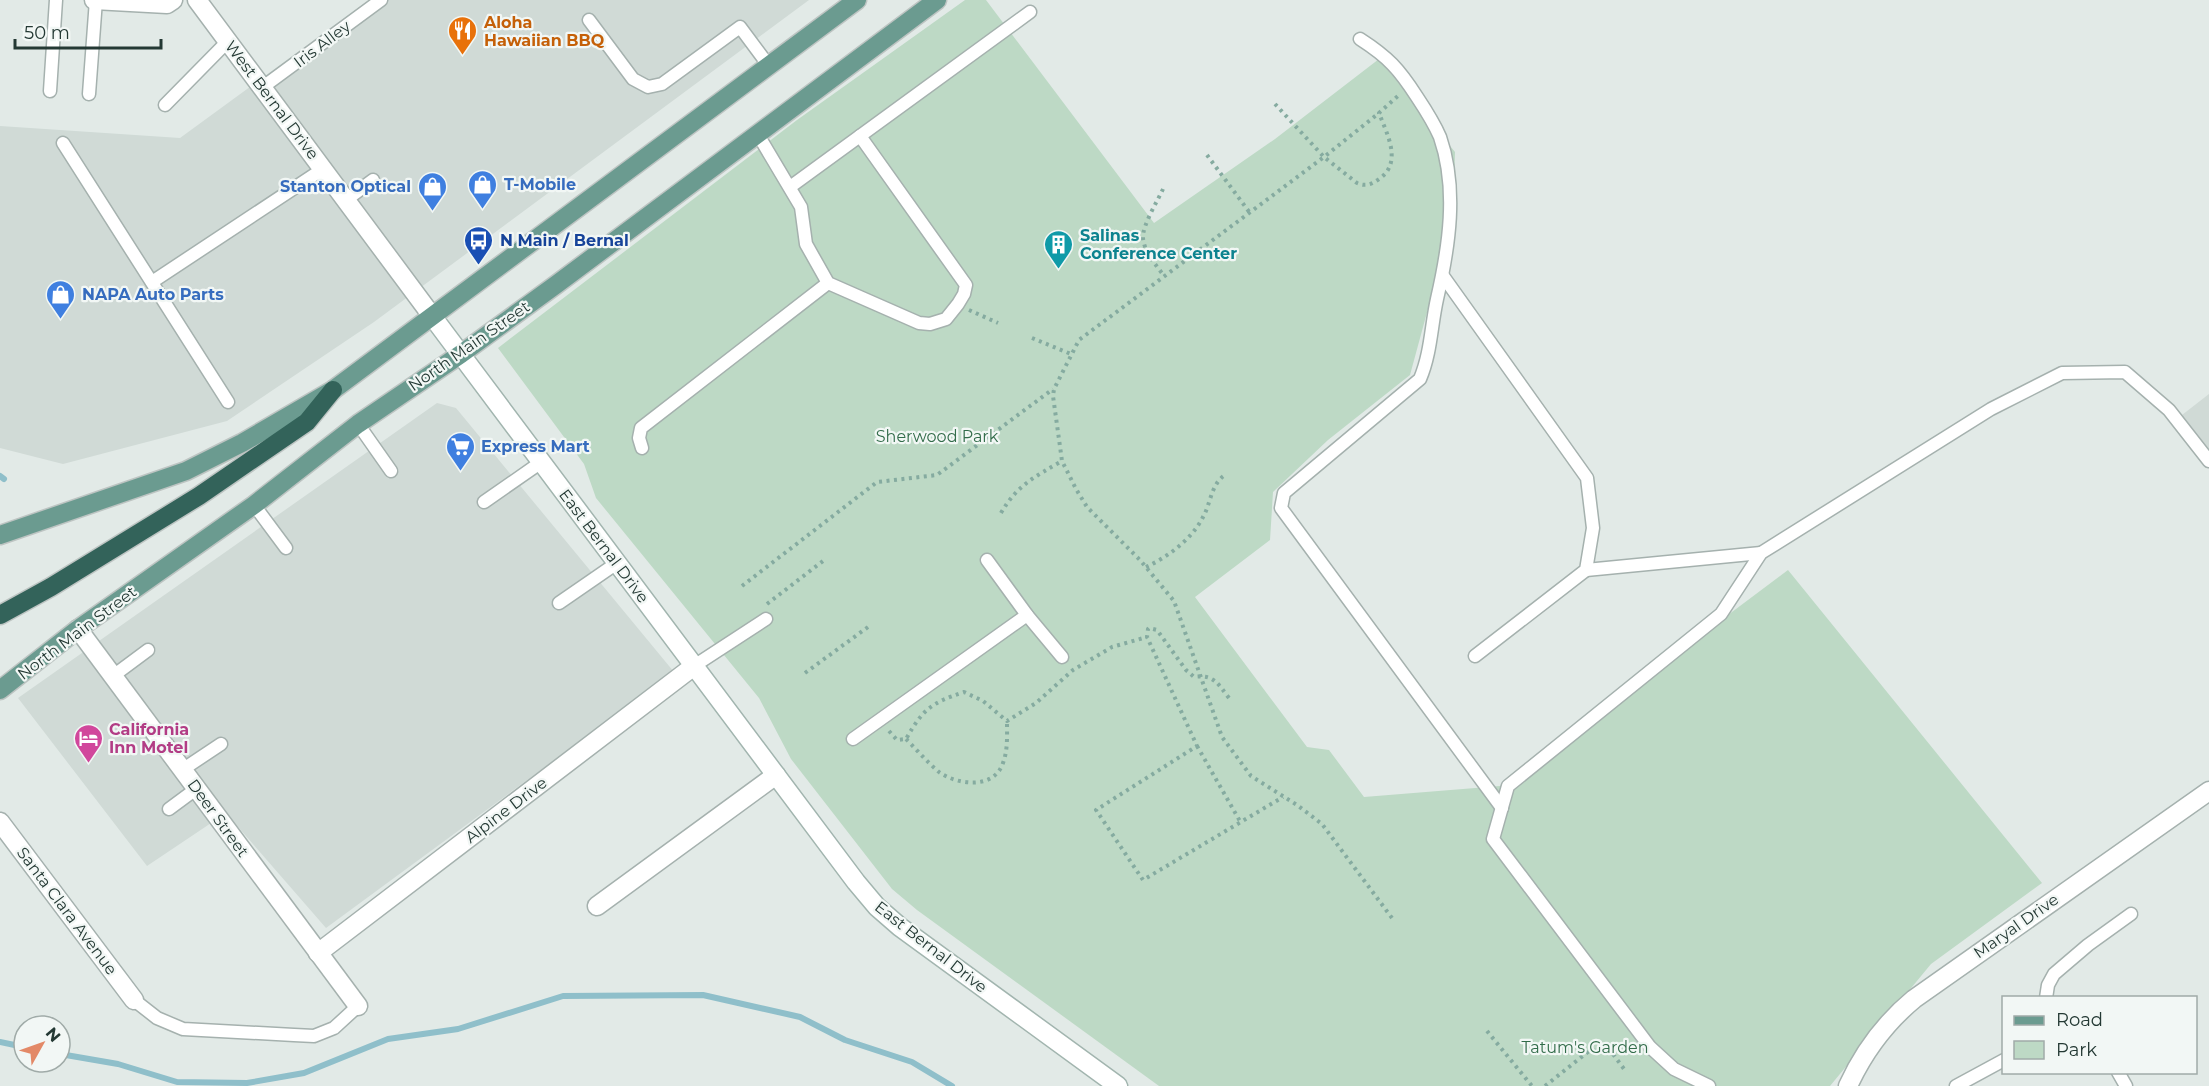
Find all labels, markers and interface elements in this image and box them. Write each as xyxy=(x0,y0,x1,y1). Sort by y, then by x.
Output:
scale bar xyxy=(15,12,160,50)
place label: Aloha Hawaiian BBQ xyxy=(483,13,605,50)
restaurant icon: Aloha Hawaiian BBQ xyxy=(447,15,479,57)
street label: Iris Alley xyxy=(290,16,354,71)
text: 50 m xyxy=(24,22,70,44)
street label: West Bernal Drive xyxy=(221,37,323,163)
shop icon: T-Mobile xyxy=(467,168,499,210)
shop icon: Stanton Optical xyxy=(416,170,448,212)
place label: T-Mobile xyxy=(504,175,576,194)
place label: Stanton Optical xyxy=(280,177,411,196)
bus stop icon: N Main / Bernal xyxy=(463,224,495,266)
place label: Salinas Conference Center xyxy=(1080,226,1237,263)
building icon: Salinas Conference Center xyxy=(1043,228,1075,270)
place label: N Main / Bernal xyxy=(500,231,629,250)
shop icon: NAPA Auto Parts xyxy=(45,278,77,320)
place label: NAPA Auto Parts xyxy=(82,285,224,304)
street label: North Main Street xyxy=(405,297,534,395)
park label: Sherwood Park xyxy=(876,427,999,446)
supermarket icon: Express Mart xyxy=(444,430,476,472)
place label: Express Mart xyxy=(481,437,590,456)
street label: East Bernal Drive xyxy=(555,485,653,607)
street label: North Main Street xyxy=(14,582,140,684)
place label: California Inn Motel xyxy=(109,720,189,757)
hotel icon: California Inn Motel xyxy=(72,722,104,764)
street label: Alpine Drive xyxy=(461,773,551,847)
street label: Deer Street xyxy=(183,775,253,861)
street label: Santa Clara Avenue xyxy=(13,843,121,979)
street label: Maryal Drive xyxy=(1970,890,2062,962)
street label: East Bernal Drive xyxy=(871,897,991,997)
legend xyxy=(2002,996,2197,1074)
text: Road xyxy=(2056,1009,2103,1031)
north arrow xyxy=(12,1014,72,1074)
text: N xyxy=(42,1024,65,1046)
park label: Tatum's Garden xyxy=(1522,1038,1648,1057)
text: Park xyxy=(2056,1039,2097,1061)

